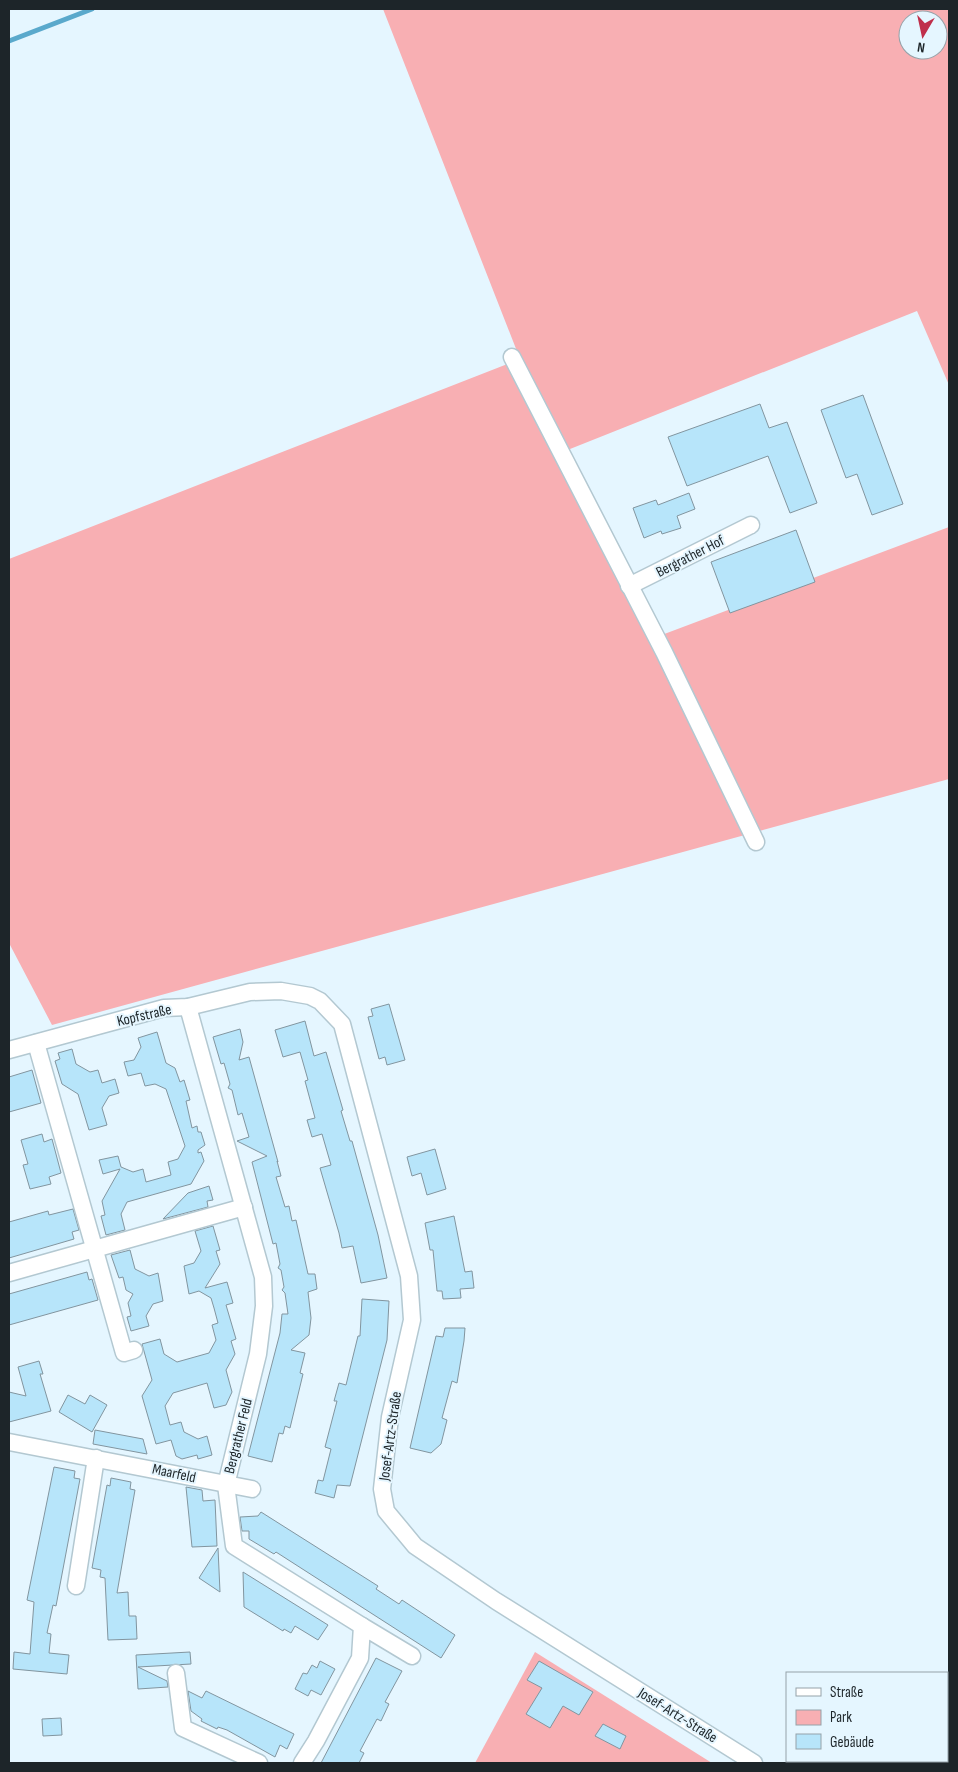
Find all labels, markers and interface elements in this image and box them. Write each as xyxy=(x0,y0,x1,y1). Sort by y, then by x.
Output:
north arrow xyxy=(898,10,948,60)
text: N xyxy=(916,38,926,56)
street label: Bergrather Hof xyxy=(653,531,728,582)
street label: Kopfstraße xyxy=(115,1000,173,1031)
street label: Josef-Artz-Straße xyxy=(375,1390,406,1483)
street label: Bergrather Feld xyxy=(220,1397,257,1476)
street label: Maarfeld xyxy=(150,1460,197,1487)
legend xyxy=(786,1672,948,1762)
street label: Josef-Artz-Straße xyxy=(634,1683,721,1747)
text: Straße xyxy=(830,1683,863,1702)
text: Park xyxy=(830,1708,852,1727)
text: Gebäude xyxy=(830,1733,874,1752)

